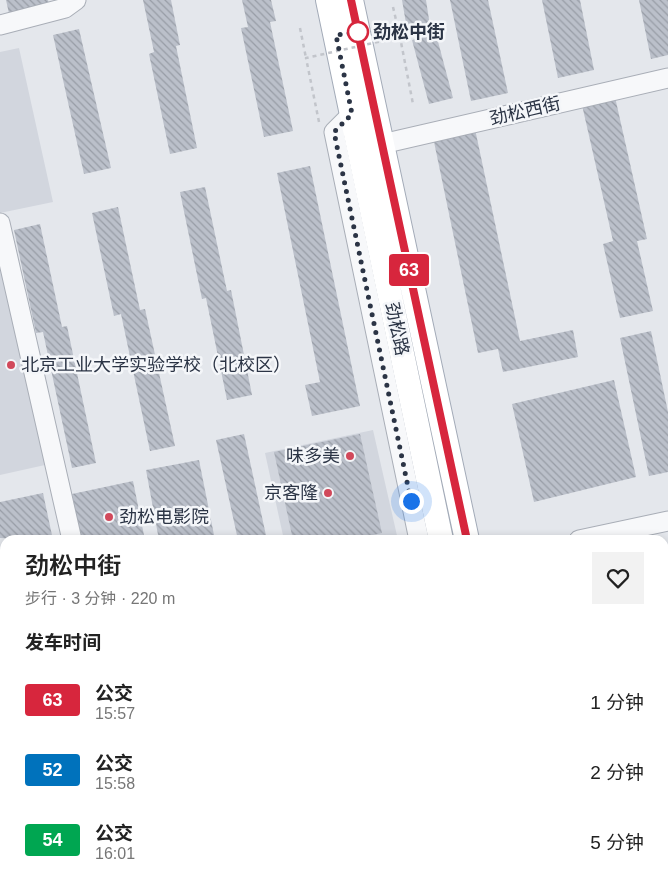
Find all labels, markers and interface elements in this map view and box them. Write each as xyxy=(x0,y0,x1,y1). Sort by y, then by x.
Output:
marker: 劲松中街 xyxy=(347,21,369,43)
place label: 劲松中街 xyxy=(373,22,445,42)
street label: 劲松西街 xyxy=(488,93,562,129)
line badge: 63 xyxy=(386,254,432,286)
text: 63 xyxy=(399,260,419,280)
street label: 劲松路 xyxy=(382,301,412,357)
place label: 北京工业大学实验学校（北校区） xyxy=(21,355,291,375)
marker: 北京工业大学实验学校（北校区） xyxy=(5,359,17,371)
place label: 味多美 xyxy=(286,446,340,466)
marker: 味多美 xyxy=(344,450,356,462)
place label: 京客隆 xyxy=(264,483,318,503)
marker: 京客隆 xyxy=(322,487,334,499)
your location xyxy=(399,489,424,514)
place label: 劲松电影院 xyxy=(119,507,209,527)
marker: 劲松电影院 xyxy=(103,511,115,523)
text: 劲松中街 xyxy=(25,552,121,579)
button: heart xyxy=(592,552,644,604)
text: 步行 · 3 分钟 · 220 m xyxy=(25,590,175,607)
text: 发车时间 xyxy=(25,632,101,653)
text: 公交 xyxy=(95,683,133,704)
text: 63 xyxy=(42,690,63,710)
text: 1 分钟 xyxy=(590,692,644,713)
text: 15:57 xyxy=(95,705,135,722)
text: 公交 xyxy=(95,753,133,774)
text: 52 xyxy=(42,760,63,780)
text: 2 分钟 xyxy=(590,762,644,783)
text: 15:58 xyxy=(95,775,135,792)
text: 公交 xyxy=(95,823,133,844)
text: 54 xyxy=(42,830,63,850)
text: 5 分钟 xyxy=(590,832,644,853)
text: 16:01 xyxy=(95,845,135,862)

